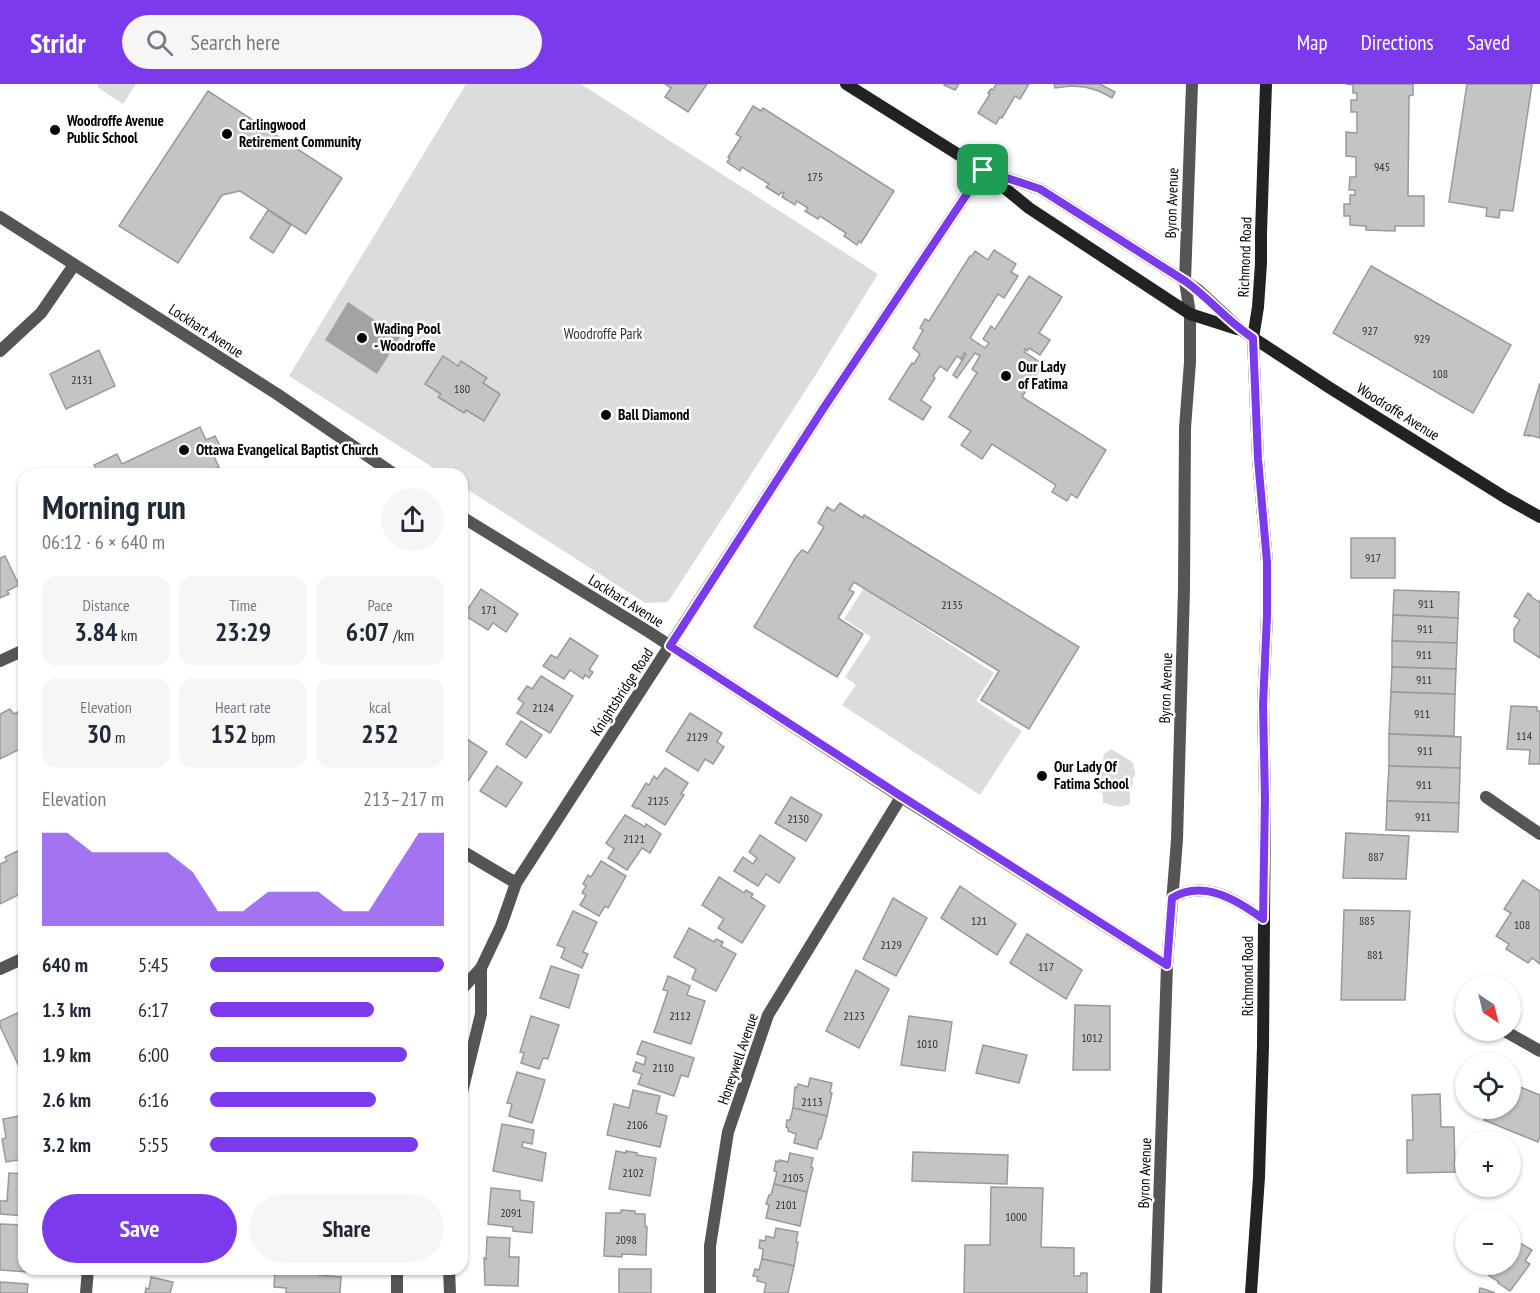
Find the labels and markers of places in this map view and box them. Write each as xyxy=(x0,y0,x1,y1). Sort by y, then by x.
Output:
place label: Woodroffe Avenue Public School xyxy=(66,111,164,147)
place label: Carlingwood Retirement Community xyxy=(239,115,362,151)
marker: Woodroffe Avenue Public School xyxy=(48,123,62,137)
marker: Carlingwood Retirement Community xyxy=(220,127,234,141)
pin xyxy=(957,144,1008,195)
place label: Wading Pool - Woodroffe xyxy=(373,319,441,355)
marker: Wading Pool - Woodroffe xyxy=(355,331,369,345)
place label: Our Lady of Fatima xyxy=(1018,357,1068,393)
marker: Our Lady of Fatima xyxy=(999,369,1013,383)
place label: Ball Diamond xyxy=(618,405,690,424)
marker: Ball Diamond xyxy=(599,408,613,422)
place label: Ottawa Evangelical Baptist Church xyxy=(196,440,378,459)
marker: Ottawa Evangelical Baptist Church xyxy=(177,443,191,457)
place label: Our Lady Of Fatima School xyxy=(1054,757,1129,793)
marker: Our Lady Of Fatima School xyxy=(1035,769,1049,783)

